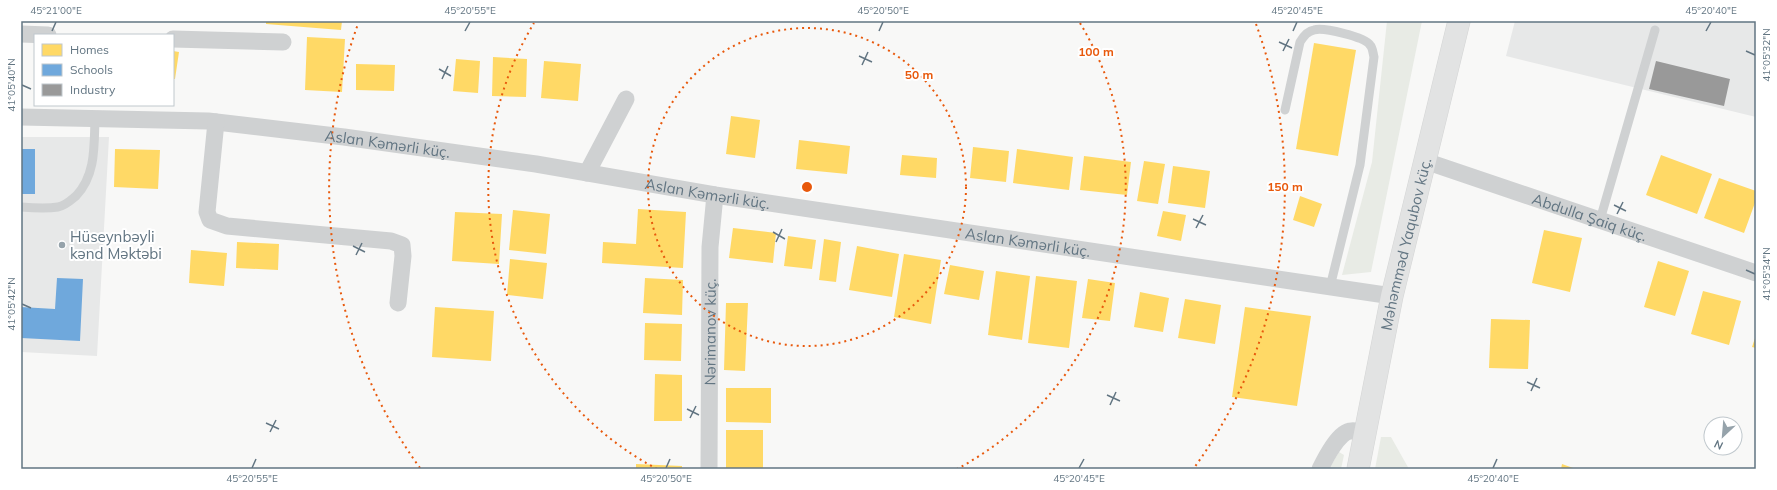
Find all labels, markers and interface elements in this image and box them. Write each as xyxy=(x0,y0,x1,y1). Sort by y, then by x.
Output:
text: 45°21'00"E xyxy=(30,4,82,17)
text: 45°20'55"E xyxy=(444,4,496,17)
text: 45°20'50"E xyxy=(857,4,909,17)
text: 45°20'45"E xyxy=(1271,4,1323,17)
text: 45°20'40"E xyxy=(1685,4,1737,17)
text: 41°05'32"N xyxy=(1760,28,1773,82)
legend xyxy=(34,34,174,106)
text: Homes xyxy=(70,42,109,57)
text: 100 m xyxy=(1078,44,1114,59)
text: 41°05'40"N xyxy=(5,58,18,112)
text: Schools xyxy=(70,62,113,77)
text: 50 m xyxy=(905,67,933,82)
text: Industry xyxy=(70,82,116,97)
street label: Aslan Kəmərli küç. xyxy=(324,125,452,161)
street label: Məhəmməd Yaqubov küç. xyxy=(1376,156,1435,332)
street label: Aslan Kəmərli küç. xyxy=(644,174,771,213)
text: 150 m xyxy=(1267,179,1303,194)
centre of rings xyxy=(800,180,814,194)
street label: Abdulla Şaiq küç. xyxy=(1530,189,1650,245)
street label: Aslan Kəmərli küç. xyxy=(964,223,1092,260)
place label: Hüseynbəyli kənd Məktəbi xyxy=(70,227,162,263)
marker: Hüseynbəyli kənd Məktəbi xyxy=(57,240,67,250)
text: 41°05'34"N xyxy=(1760,247,1773,301)
text: 41°05'42"N xyxy=(5,277,18,331)
street label: Nərimanov küç. xyxy=(700,278,719,386)
north arrow xyxy=(1703,416,1743,456)
text: N xyxy=(1712,437,1725,453)
text: 45°20'55"E xyxy=(226,472,278,485)
text: 45°20'50"E xyxy=(640,472,692,485)
text: 45°20'45"E xyxy=(1053,472,1105,485)
text: 45°20'40"E xyxy=(1467,472,1519,485)

